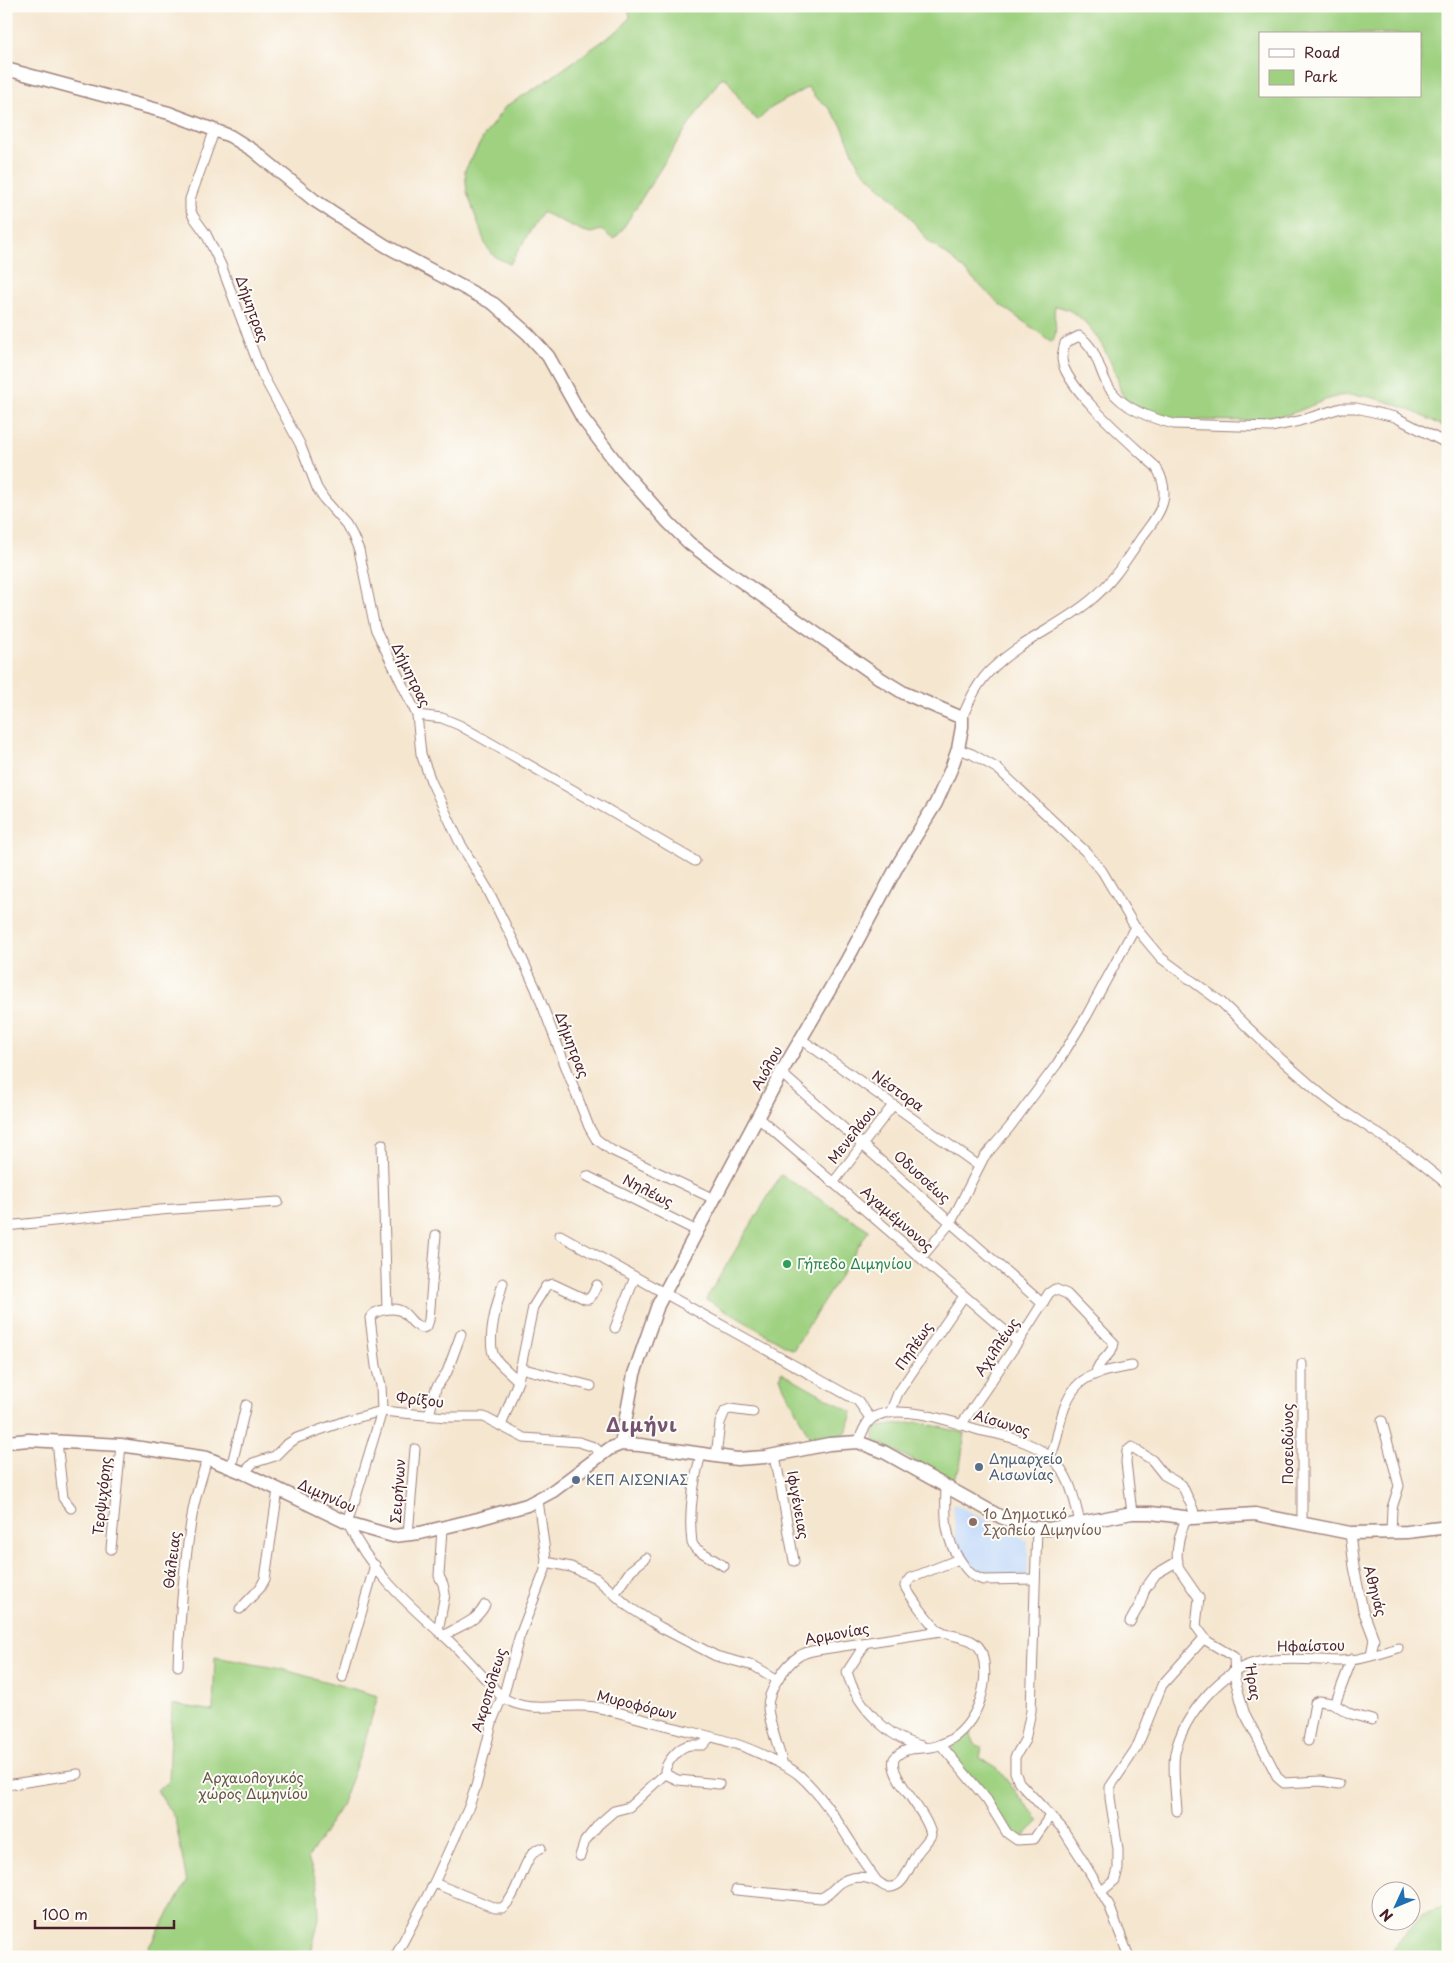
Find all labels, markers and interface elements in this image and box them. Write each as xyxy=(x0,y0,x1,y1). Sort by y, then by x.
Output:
legend xyxy=(1259,32,1422,98)
text: Road xyxy=(1304,40,1340,63)
text: Park xyxy=(1304,64,1338,87)
street label: Δήμητρας xyxy=(231,273,274,345)
street label: Δήμητρας xyxy=(387,639,436,711)
street label: Δήμητρας xyxy=(550,1009,595,1081)
street label: Αιόλου xyxy=(746,1042,787,1094)
street label: Νέστορα xyxy=(868,1065,929,1116)
street label: Μενελάου xyxy=(822,1101,881,1168)
street label: Οδυσσέως xyxy=(889,1145,955,1208)
street label: Νηλέως xyxy=(619,1169,677,1212)
street label: Αγαμέμνονος xyxy=(856,1181,939,1256)
place label: Γήπεδο Διμηνίου xyxy=(797,1253,912,1274)
marker: Γήπεδο Διμηνίου xyxy=(781,1258,793,1270)
street label: Αχιλλέως xyxy=(969,1313,1024,1380)
street label: Πηλέως xyxy=(890,1317,937,1374)
street label: Φρίξου xyxy=(395,1387,445,1412)
street label: Ποσειδώνος xyxy=(1277,1403,1298,1485)
street label: Αίσωνος xyxy=(971,1404,1033,1441)
district label: Διμήνι xyxy=(606,1410,678,1438)
place label: Δημαρχείο Αισωνίας xyxy=(989,1448,1063,1485)
street label: Τερψιχόρης xyxy=(87,1456,116,1536)
street label: Σειρήνων xyxy=(385,1458,410,1524)
marker: Δημαρχείο Αισωνίας xyxy=(973,1461,985,1473)
place label: ΚΕΠ ΑΙΣΩΝΙΑΣ xyxy=(586,1469,688,1490)
street label: Ιφιγένειας xyxy=(782,1469,815,1541)
street label: Διμηνίου xyxy=(295,1473,360,1518)
marker: ΚΕΠ ΑΙΣΩΝΙΑΣ xyxy=(570,1474,582,1486)
place label: 1ο Δημοτικό Σχολείο Διμηνίου xyxy=(983,1503,1102,1540)
marker: 1ο Δημοτικό Σχολείο Διμηνίου xyxy=(967,1516,979,1528)
street label: Θάλειας xyxy=(158,1530,185,1590)
street label: Αθηνάς xyxy=(1359,1563,1392,1619)
street label: Αρμονίας xyxy=(803,1618,871,1650)
street label: Ηφαίστου xyxy=(1277,1634,1345,1657)
street label: Ακροπόλεως xyxy=(466,1645,511,1735)
street label: Ήρας xyxy=(1240,1662,1267,1702)
street label: Μυροφόρων xyxy=(595,1684,680,1725)
park label: Αρχαιολογικός χώρος Διμηνίου xyxy=(198,1767,308,1804)
north arrow xyxy=(1372,1880,1422,1930)
scale bar xyxy=(35,1898,174,1930)
text: 100 m xyxy=(42,1902,88,1925)
text: N xyxy=(1375,1904,1398,1927)

